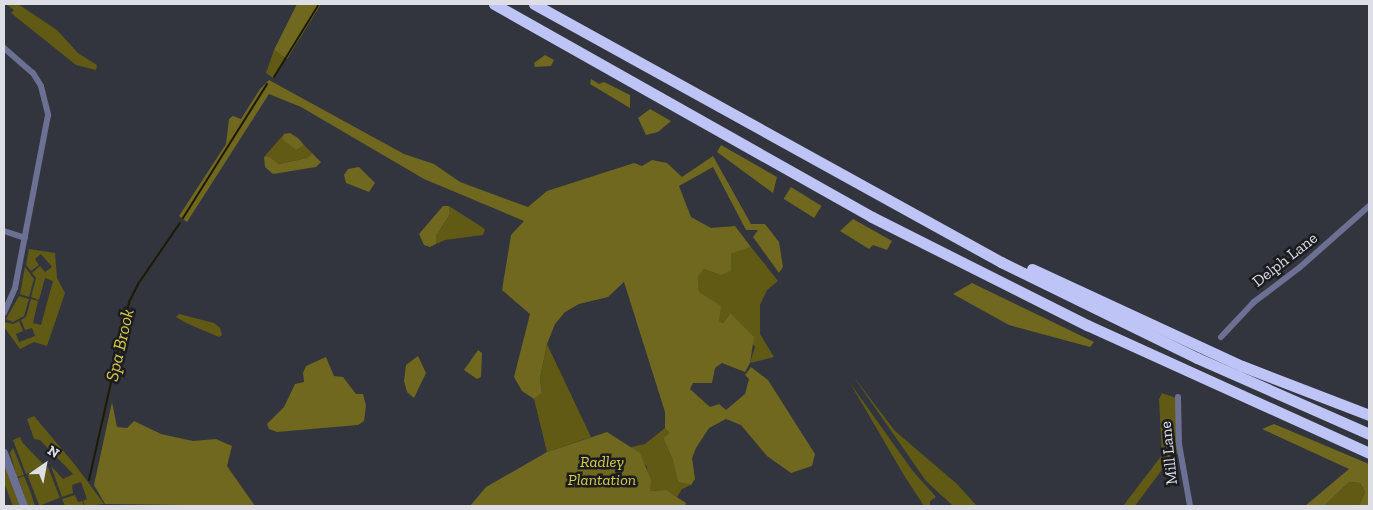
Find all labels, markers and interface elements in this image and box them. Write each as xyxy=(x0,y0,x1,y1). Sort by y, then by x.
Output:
street label: Delph Lane xyxy=(1249,229,1321,291)
water label: Spa Brook xyxy=(101,307,139,383)
street label: Mill Lane xyxy=(1156,420,1182,486)
north arrow xyxy=(20,440,70,490)
text: N xyxy=(44,442,63,462)
park label: Radley Plantation xyxy=(568,452,636,490)

